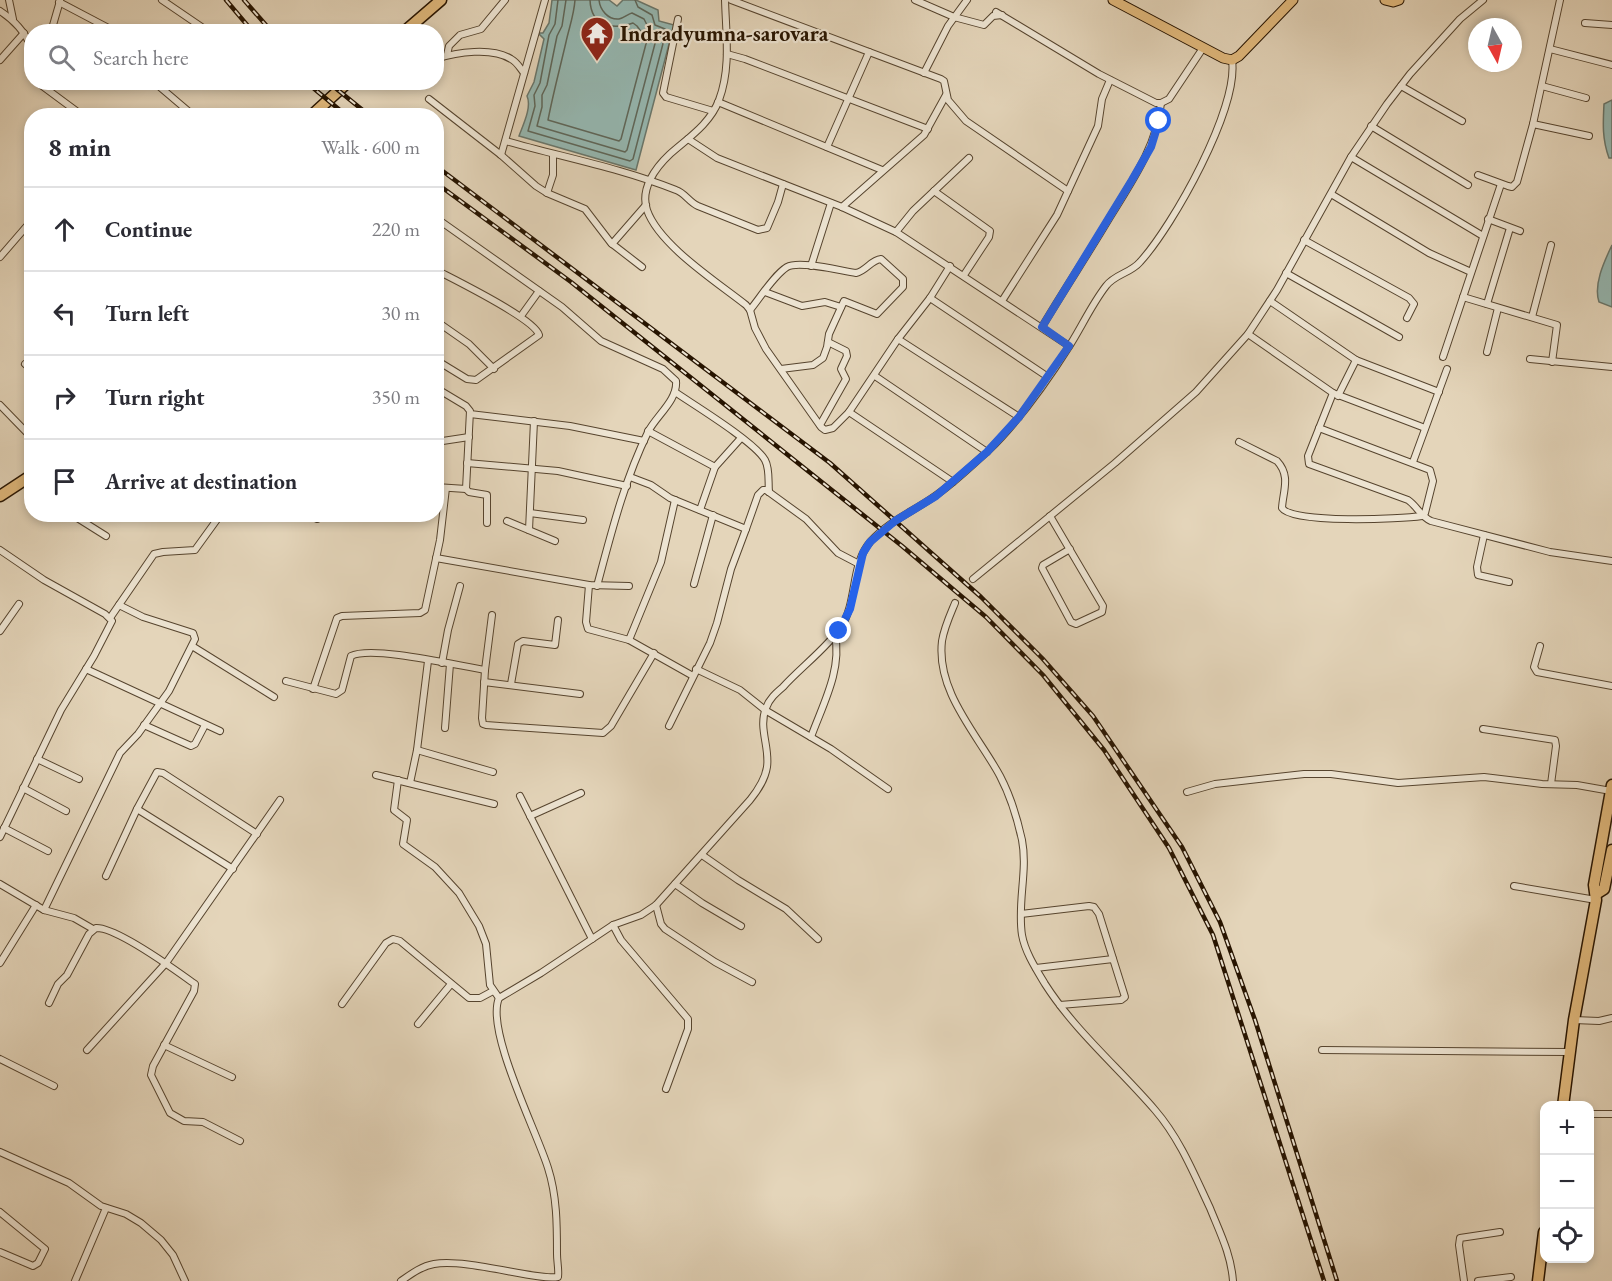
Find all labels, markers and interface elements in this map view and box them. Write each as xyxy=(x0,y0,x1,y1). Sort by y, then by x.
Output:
temple icon: Indradyumna-sarovara xyxy=(579,15,615,62)
north arrow xyxy=(1468,18,1522,72)
place label: Indradyumna-sarovara xyxy=(620,19,829,48)
search box xyxy=(24,24,444,90)
icon: search xyxy=(45,41,78,74)
text: Search here xyxy=(93,43,188,72)
route start xyxy=(1145,107,1171,133)
text: 8 min xyxy=(48,130,111,164)
text: Walk · 600 m xyxy=(321,134,420,160)
icon: ahead xyxy=(48,213,81,246)
text: Continue xyxy=(105,215,192,244)
text: 220 m xyxy=(372,216,420,242)
icon: left xyxy=(48,297,81,330)
text: Turn left xyxy=(105,299,189,328)
text: 30 m xyxy=(381,300,420,326)
icon: right xyxy=(48,381,81,414)
text: Turn right xyxy=(105,383,204,412)
text: 350 m xyxy=(372,384,420,410)
icon: arrive xyxy=(48,465,81,498)
text: Arrive at destination xyxy=(105,467,297,496)
route end xyxy=(825,617,851,643)
map controls xyxy=(1540,1101,1594,1263)
button: + xyxy=(1540,1101,1594,1155)
button: − xyxy=(1540,1155,1594,1209)
button: locate xyxy=(1540,1209,1594,1263)

